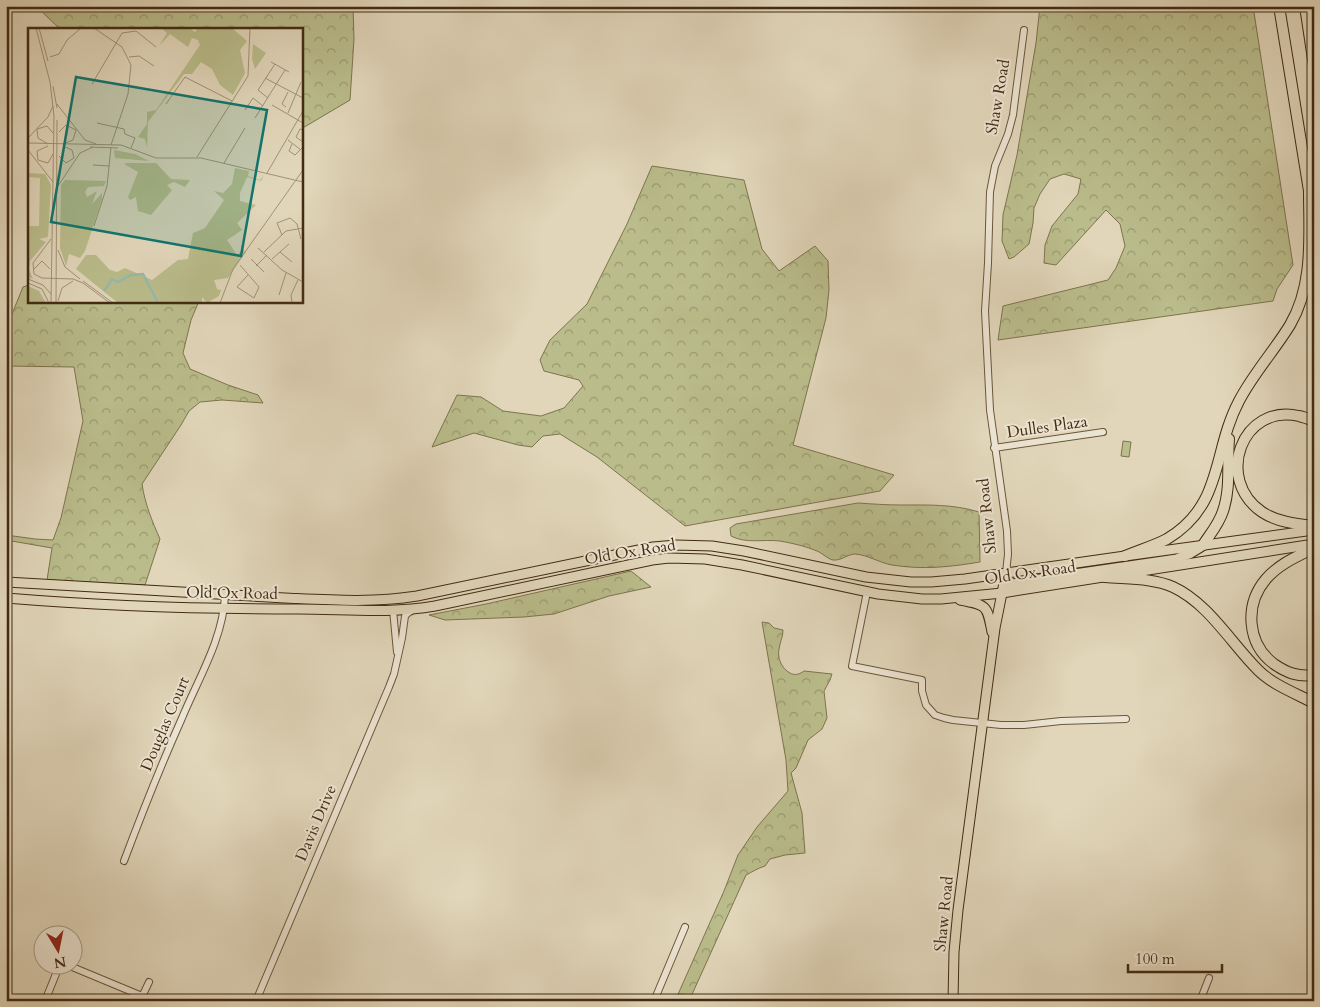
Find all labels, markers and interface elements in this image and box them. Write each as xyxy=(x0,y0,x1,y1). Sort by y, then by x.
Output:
inset map xyxy=(28,28,302,302)
street label: Shaw Road xyxy=(981,57,1016,136)
street label: Dulles Plaza xyxy=(1005,410,1089,444)
street label: Shaw Road xyxy=(972,477,1002,555)
street label: Old Ox Road xyxy=(583,534,678,570)
street label: Old Ox Road xyxy=(983,556,1078,590)
street label: Old Ox Road xyxy=(186,581,279,605)
street label: Douglas Court xyxy=(135,673,195,775)
street label: Davis Drive xyxy=(290,781,342,865)
street label: Shaw Road xyxy=(929,875,959,953)
north arrow xyxy=(32,924,82,974)
scale bar xyxy=(1128,942,1221,974)
text: 100 m xyxy=(1135,949,1175,969)
text: N xyxy=(53,952,68,973)

